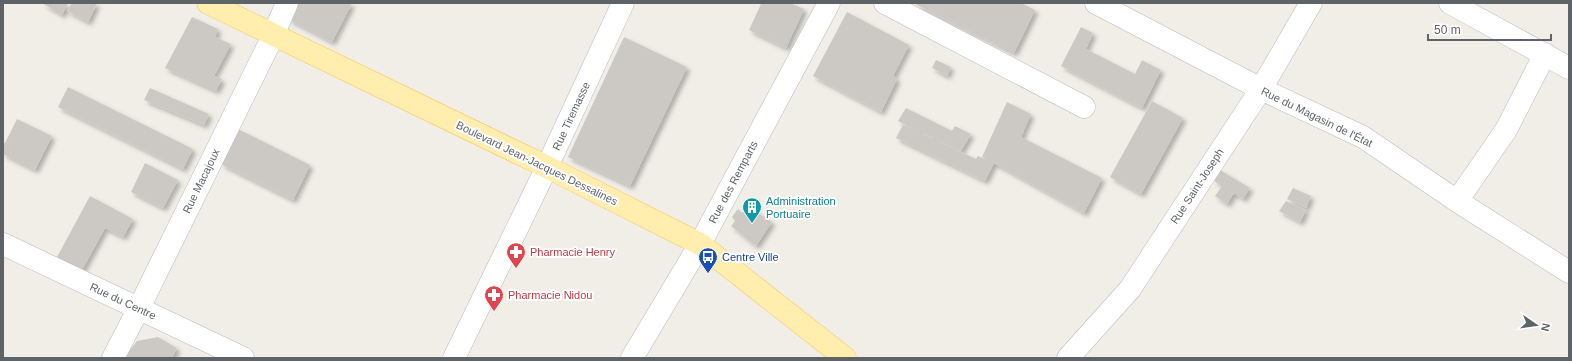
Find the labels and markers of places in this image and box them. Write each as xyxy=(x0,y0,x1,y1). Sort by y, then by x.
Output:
place label: Administration Portuaire xyxy=(766,195,836,220)
building icon: Administration Portuaire xyxy=(741,196,763,224)
pharmacy icon: Pharmacie Henry xyxy=(505,241,527,269)
place label: Pharmacie Henry xyxy=(530,246,615,258)
bus stop icon: Centre Ville xyxy=(697,246,719,274)
place label: Centre Ville xyxy=(722,251,779,263)
pharmacy icon: Pharmacie Nidou xyxy=(483,284,505,312)
place label: Pharmacie Nidou xyxy=(508,289,592,301)

